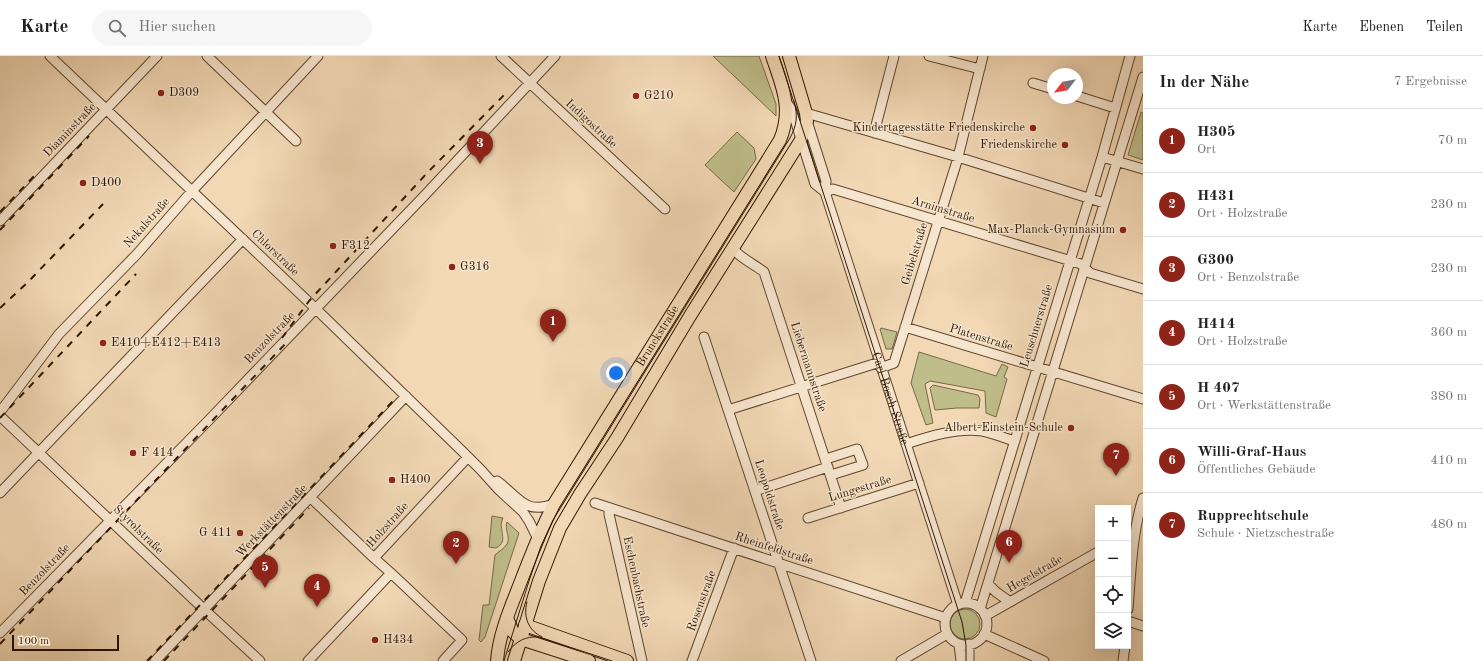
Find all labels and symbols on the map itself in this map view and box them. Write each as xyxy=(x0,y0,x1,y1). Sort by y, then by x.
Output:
north arrow xyxy=(1047,68,1083,104)
place label: D309 xyxy=(169,87,199,99)
marker: D309 xyxy=(156,88,166,98)
place label: G210 xyxy=(644,90,674,102)
marker: G210 xyxy=(631,91,641,101)
street label: Indigostraße xyxy=(563,97,619,151)
street label: Diaminstraße xyxy=(41,100,99,159)
place label: Kindertagesstätte Friedenskirche xyxy=(853,122,1025,134)
marker: Kindertagesstätte Friedenskirche xyxy=(1028,123,1038,133)
pin: 3 xyxy=(467,131,493,164)
place label: Friedenskirche xyxy=(980,139,1057,151)
marker: Friedenskirche xyxy=(1060,140,1070,150)
place label: D400 xyxy=(91,177,121,189)
marker: D400 xyxy=(78,178,88,188)
street label: Nekalstraße xyxy=(122,195,173,250)
street label: Arnimstraße xyxy=(910,195,976,225)
street label: Geibelstraße xyxy=(900,221,930,287)
place label: Max-Planck-Gymnasium xyxy=(987,224,1115,236)
marker: Max-Planck-Gymnasium xyxy=(1118,225,1128,235)
street label: Chlorstraße xyxy=(249,228,301,279)
place label: F312 xyxy=(341,240,370,252)
marker: F312 xyxy=(328,241,338,251)
place label: G316 xyxy=(460,261,490,273)
marker: G316 xyxy=(447,262,457,272)
street label: Leuschnerstraße xyxy=(1019,283,1055,369)
street label: Brunckstraße xyxy=(635,303,682,369)
street label: Benzolstraße xyxy=(242,309,298,366)
pin: 1 xyxy=(540,309,566,342)
street label: Liebermannstraße xyxy=(788,320,828,414)
street label: Platenstraße xyxy=(948,323,1015,353)
place label: E410+E412+E413 xyxy=(111,337,221,349)
marker: E410+E412+E413 xyxy=(98,338,108,348)
street label: Carl-Bosch-Straße xyxy=(869,351,910,447)
your location xyxy=(606,363,626,383)
place label: Albert-Einstein-Schule xyxy=(944,422,1063,434)
marker: Albert-Einstein-Schule xyxy=(1066,423,1076,433)
pin: 7 xyxy=(1103,443,1129,476)
place label: F 414 xyxy=(141,447,173,459)
marker: F 414 xyxy=(128,448,138,458)
street label: Leopoldstraße xyxy=(752,458,786,532)
place label: H400 xyxy=(400,474,430,486)
street label: Lungestraße xyxy=(827,474,893,504)
marker: H400 xyxy=(387,475,397,485)
street label: Werkstättenstraße xyxy=(234,482,310,560)
street label: Holzstraße xyxy=(365,500,412,550)
street label: Styrolstraße xyxy=(111,503,166,557)
place label: G 411 xyxy=(199,527,232,539)
marker: G 411 xyxy=(235,528,245,538)
pin: 6 xyxy=(996,530,1022,563)
pin: 2 xyxy=(443,531,469,564)
street label: Rheinfeldstraße xyxy=(733,531,815,567)
street label: Eschenbachstraße xyxy=(620,535,652,629)
street label: Benzolstraße xyxy=(17,541,73,598)
street label: Hegelstraße xyxy=(1005,553,1065,595)
pin: 5 xyxy=(252,555,278,588)
street label: Rosenstraße xyxy=(685,569,719,633)
pin: 4 xyxy=(304,574,330,607)
scale bar xyxy=(12,633,119,652)
place label: H434 xyxy=(383,634,413,646)
marker: H434 xyxy=(370,635,380,645)

